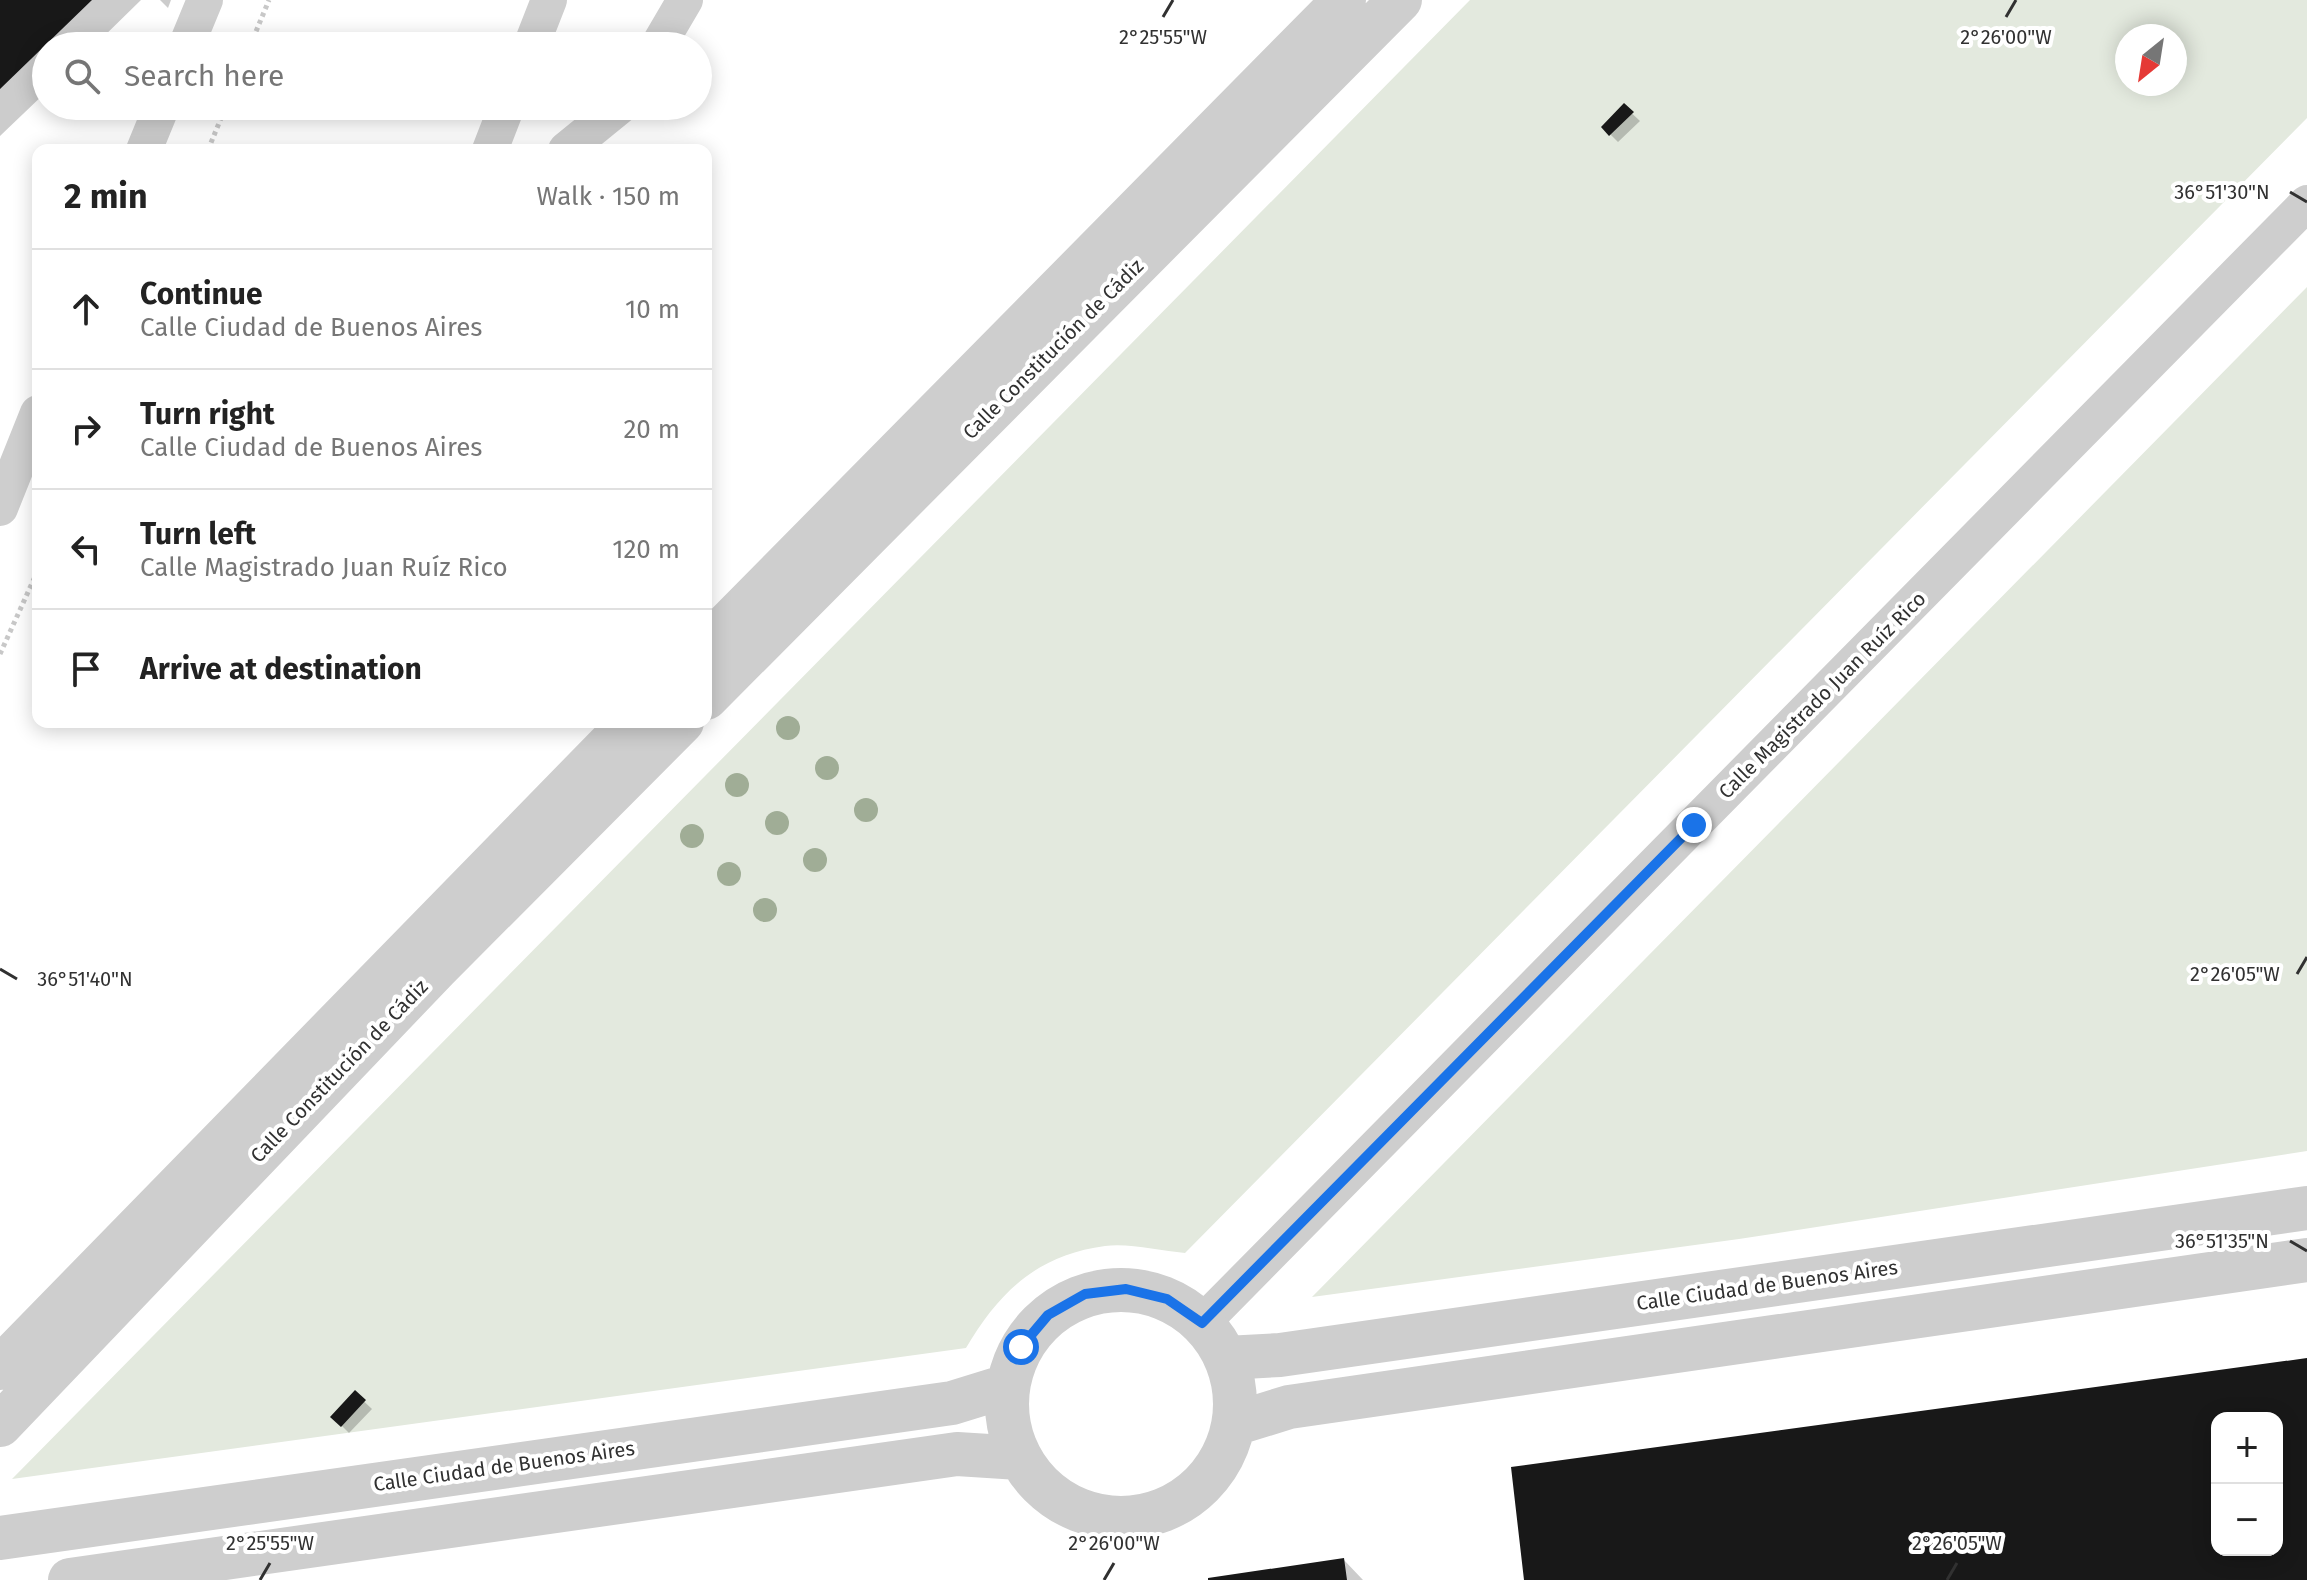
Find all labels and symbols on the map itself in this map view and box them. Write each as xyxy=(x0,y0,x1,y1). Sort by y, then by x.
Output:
north arrow xyxy=(2115,24,2187,96)
text: 2°25'55"W xyxy=(1119,25,1207,49)
text: 2°26'00"W xyxy=(1960,25,2052,49)
text: 36°51'30"N xyxy=(2174,180,2270,204)
street label: Calle Constitución de Cádiz xyxy=(958,254,1148,444)
street label: Calle Magistrado Juan Ruíz Rico xyxy=(1714,587,1930,803)
route end xyxy=(1676,807,1712,843)
text: 2°26'05"W xyxy=(2190,962,2280,986)
text: 36°51'40"N xyxy=(37,967,133,991)
street label: Calle Constitución de Cádiz xyxy=(245,974,433,1167)
text: 36°51'35"N xyxy=(2175,1229,2269,1253)
street label: Calle Ciudad de Buenos Aires xyxy=(1635,1255,1899,1315)
route start xyxy=(1003,1329,1039,1365)
street label: Calle Ciudad de Buenos Aires xyxy=(372,1436,636,1496)
text: 2°25'55"W xyxy=(226,1531,314,1555)
text: 2°26'00"W xyxy=(1068,1531,1160,1555)
text: 2°26'05"W xyxy=(1912,1531,2002,1555)

